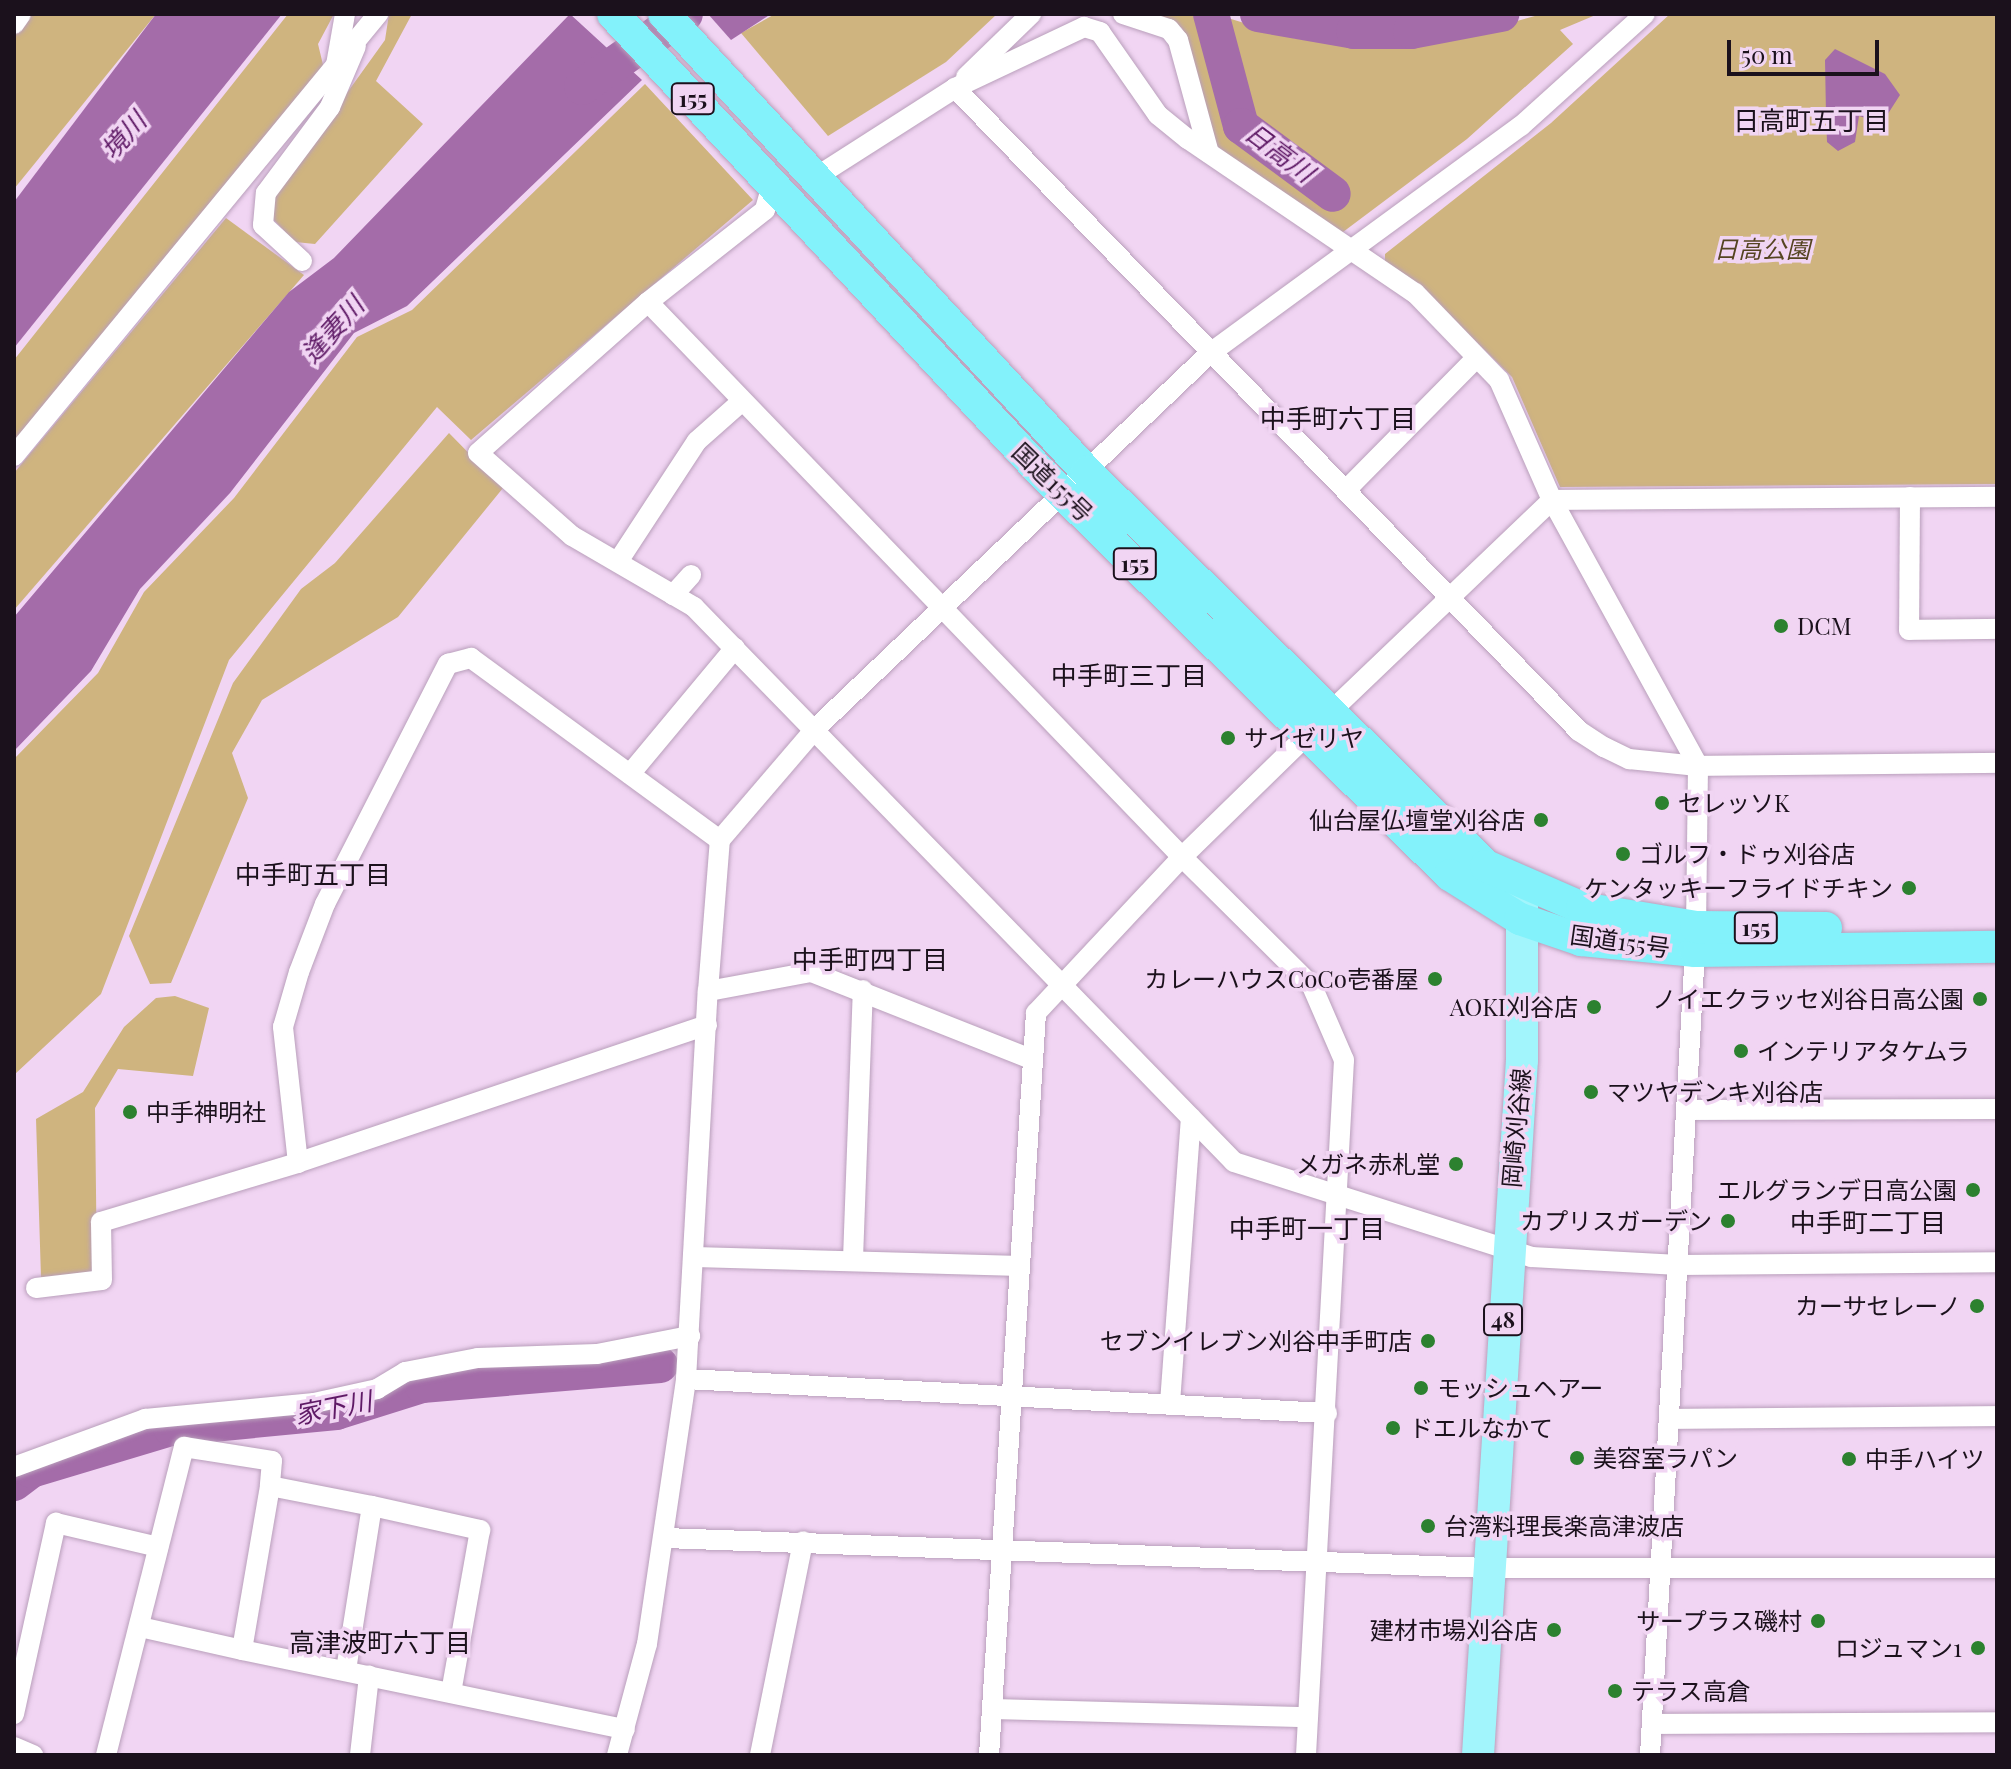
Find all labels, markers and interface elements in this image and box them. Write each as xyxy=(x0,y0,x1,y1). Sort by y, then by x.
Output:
scale bar xyxy=(1731,24,1883,74)
text: 50 m xyxy=(1741,38,1793,70)
road number: 155 xyxy=(669,81,717,117)
district label: 日高町五丁目 xyxy=(1733,104,1889,136)
water label: 境川 xyxy=(94,105,152,165)
water label: 日高川 xyxy=(1239,116,1321,188)
park label: 日高公園 xyxy=(1714,235,1810,263)
water label: 逢妻川 xyxy=(294,290,370,368)
district label: 中手町六丁目 xyxy=(1260,402,1416,434)
street label: 国道155号 xyxy=(1007,437,1099,527)
road number: 155 xyxy=(1111,546,1159,582)
place label: DCM xyxy=(1797,612,1852,640)
marker: DCM xyxy=(1772,617,1790,635)
district label: 中手町三丁目 xyxy=(1051,659,1207,691)
place label: サイゼリヤ xyxy=(1244,724,1364,752)
marker: サイゼリヤ xyxy=(1219,729,1237,747)
place label: セレッソK xyxy=(1678,789,1790,817)
marker: セレッソK xyxy=(1653,794,1671,812)
place label: 仙台屋仏壇堂刈谷店 xyxy=(1309,806,1525,834)
marker: 仙台屋仏壇堂刈谷店 xyxy=(1532,811,1550,829)
place label: ゴルフ・ドゥ刈谷店 xyxy=(1639,840,1855,868)
marker: ゴルフ・ドゥ刈谷店 xyxy=(1614,845,1632,863)
district label: 中手町五丁目 xyxy=(235,858,391,890)
place label: ケンタッキーフライドチキン xyxy=(1581,874,1893,902)
marker: ケンタッキーフライドチキン xyxy=(1900,879,1918,897)
road number: 155 xyxy=(1732,910,1780,946)
street label: 国道155号 xyxy=(1568,920,1672,962)
district label: 中手町四丁目 xyxy=(792,943,948,975)
place label: カレーハウスCoCo壱番屋 xyxy=(1144,965,1419,993)
marker: カレーハウスCoCo壱番屋 xyxy=(1426,970,1444,988)
place label: ノイエクラッセ刈谷日高公園 xyxy=(1652,985,1964,1013)
marker: ノイエクラッセ刈谷日高公園 xyxy=(1971,990,1989,1008)
place label: AOKI刈谷店 xyxy=(1450,993,1578,1021)
marker: AOKI刈谷店 xyxy=(1585,998,1603,1016)
place label: インテリアタケムラ xyxy=(1757,1037,1973,1065)
marker: インテリアタケムラ xyxy=(1732,1042,1750,1060)
street label: 岡崎刈谷線 xyxy=(1496,1067,1536,1189)
place label: マツヤデンキ刈谷店 xyxy=(1607,1078,1823,1106)
marker: マツヤデンキ刈谷店 xyxy=(1582,1083,1600,1101)
place label: 中手神明社 xyxy=(146,1098,266,1126)
marker: 中手神明社 xyxy=(121,1103,139,1121)
place label: メガネ赤札堂 xyxy=(1296,1150,1440,1178)
marker: メガネ赤札堂 xyxy=(1447,1155,1465,1173)
place label: エルグランデ日高公園 xyxy=(1717,1176,1957,1204)
marker: エルグランデ日高公園 xyxy=(1964,1181,1982,1199)
district label: 中手町二丁目 xyxy=(1790,1206,1946,1238)
place label: カプリスガーデン xyxy=(1520,1207,1712,1235)
district label: 中手町一丁目 xyxy=(1229,1212,1385,1244)
marker: カプリスガーデン xyxy=(1719,1212,1737,1230)
place label: カーサセレーノ xyxy=(1793,1292,1961,1320)
marker: カーサセレーノ xyxy=(1968,1297,1986,1315)
road number: 48 xyxy=(1483,1302,1523,1338)
place label: セブンイレブン刈谷中手町店 xyxy=(1100,1327,1412,1355)
marker: セブンイレブン刈谷中手町店 xyxy=(1419,1332,1437,1350)
place label: モッシュヘアー xyxy=(1437,1374,1604,1402)
marker: モッシュヘアー xyxy=(1412,1379,1430,1397)
water label: 家下川 xyxy=(292,1384,374,1430)
place label: ドエルなかて xyxy=(1409,1414,1553,1442)
marker: ドエルなかて xyxy=(1384,1419,1402,1437)
place label: 美容室ラパン xyxy=(1593,1444,1737,1472)
place label: 中手ハイツ xyxy=(1865,1445,1985,1473)
marker: 美容室ラパン xyxy=(1568,1449,1586,1467)
marker: 中手ハイツ xyxy=(1840,1450,1858,1468)
place label: 台湾料理長楽高津波店 xyxy=(1444,1512,1684,1540)
marker: 台湾料理長楽高津波店 xyxy=(1419,1517,1437,1535)
place label: サープラス磯村 xyxy=(1634,1607,1802,1635)
marker: サープラス磯村 xyxy=(1809,1612,1827,1630)
place label: 建材市場刈谷店 xyxy=(1370,1616,1538,1644)
marker: 建材市場刈谷店 xyxy=(1545,1621,1563,1639)
district label: 高津波町六丁目 xyxy=(289,1626,471,1658)
place label: ロジュマン1 xyxy=(1833,1634,1962,1662)
marker: ロジュマン1 xyxy=(1969,1639,1987,1657)
place label: テラス高倉 xyxy=(1631,1677,1751,1705)
marker: テラス高倉 xyxy=(1606,1682,1624,1700)

